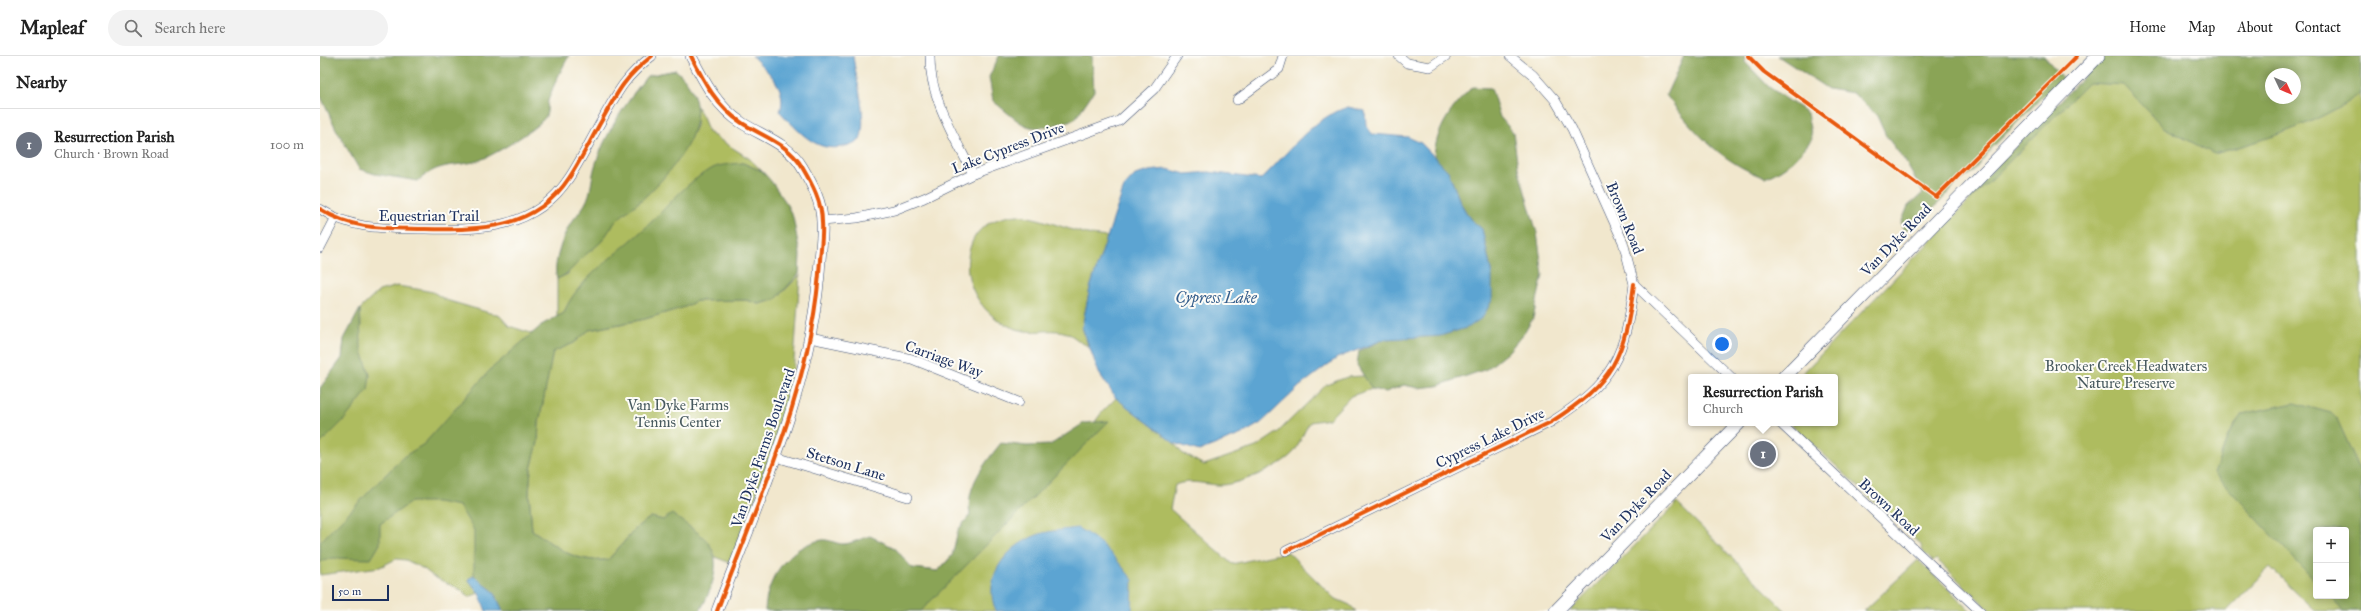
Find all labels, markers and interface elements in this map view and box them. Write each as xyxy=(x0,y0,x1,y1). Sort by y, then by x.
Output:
search box xyxy=(108,10,388,46)
text: Mapleaf xyxy=(20,16,84,39)
icon: search xyxy=(122,17,144,39)
text: Search here xyxy=(154,19,225,37)
text: Home xyxy=(2129,19,2166,36)
text: Map xyxy=(2188,19,2215,36)
text: About xyxy=(2237,19,2273,36)
text: Contact xyxy=(2295,19,2341,36)
north arrow xyxy=(2265,68,2301,104)
text: Nearby xyxy=(16,72,67,93)
street label: Lake Cypress Drive xyxy=(949,118,1067,178)
text: Resurrection Parish xyxy=(54,128,174,146)
text: 1 xyxy=(26,137,32,153)
text: 100 m xyxy=(270,137,304,153)
text: Church · Brown Road xyxy=(54,146,169,162)
street label: Brown Road xyxy=(1602,179,1648,257)
street label: Van Dyke Road xyxy=(1856,200,1935,281)
street label: Equestrian Trail xyxy=(379,207,480,226)
water label: Cypress Lake xyxy=(1175,288,1258,308)
your location xyxy=(1712,334,1732,354)
street label: Carriage Way xyxy=(903,337,986,382)
park label: Brooker Creek Headwaters Nature Preserve xyxy=(2045,357,2207,392)
street label: Van Dyke Farms Boulevard xyxy=(727,366,799,531)
popup xyxy=(1688,374,1838,426)
text: Resurrection Parish xyxy=(1703,383,1823,401)
park label: Van Dyke Farms Tennis Center xyxy=(626,396,729,431)
text: Church xyxy=(1703,401,1743,417)
street label: Cypress Lake Drive xyxy=(1433,404,1547,472)
pin: 1 xyxy=(1750,439,1776,469)
street label: Stetson Lane xyxy=(804,443,888,485)
street label: Van Dyke Road xyxy=(1596,466,1675,547)
street label: Brown Road xyxy=(1855,474,1923,540)
map controls xyxy=(2313,527,2349,599)
button: + xyxy=(2313,527,2349,563)
button: − xyxy=(2313,563,2349,599)
scale bar xyxy=(332,583,389,602)
text: 50 m xyxy=(338,585,361,598)

